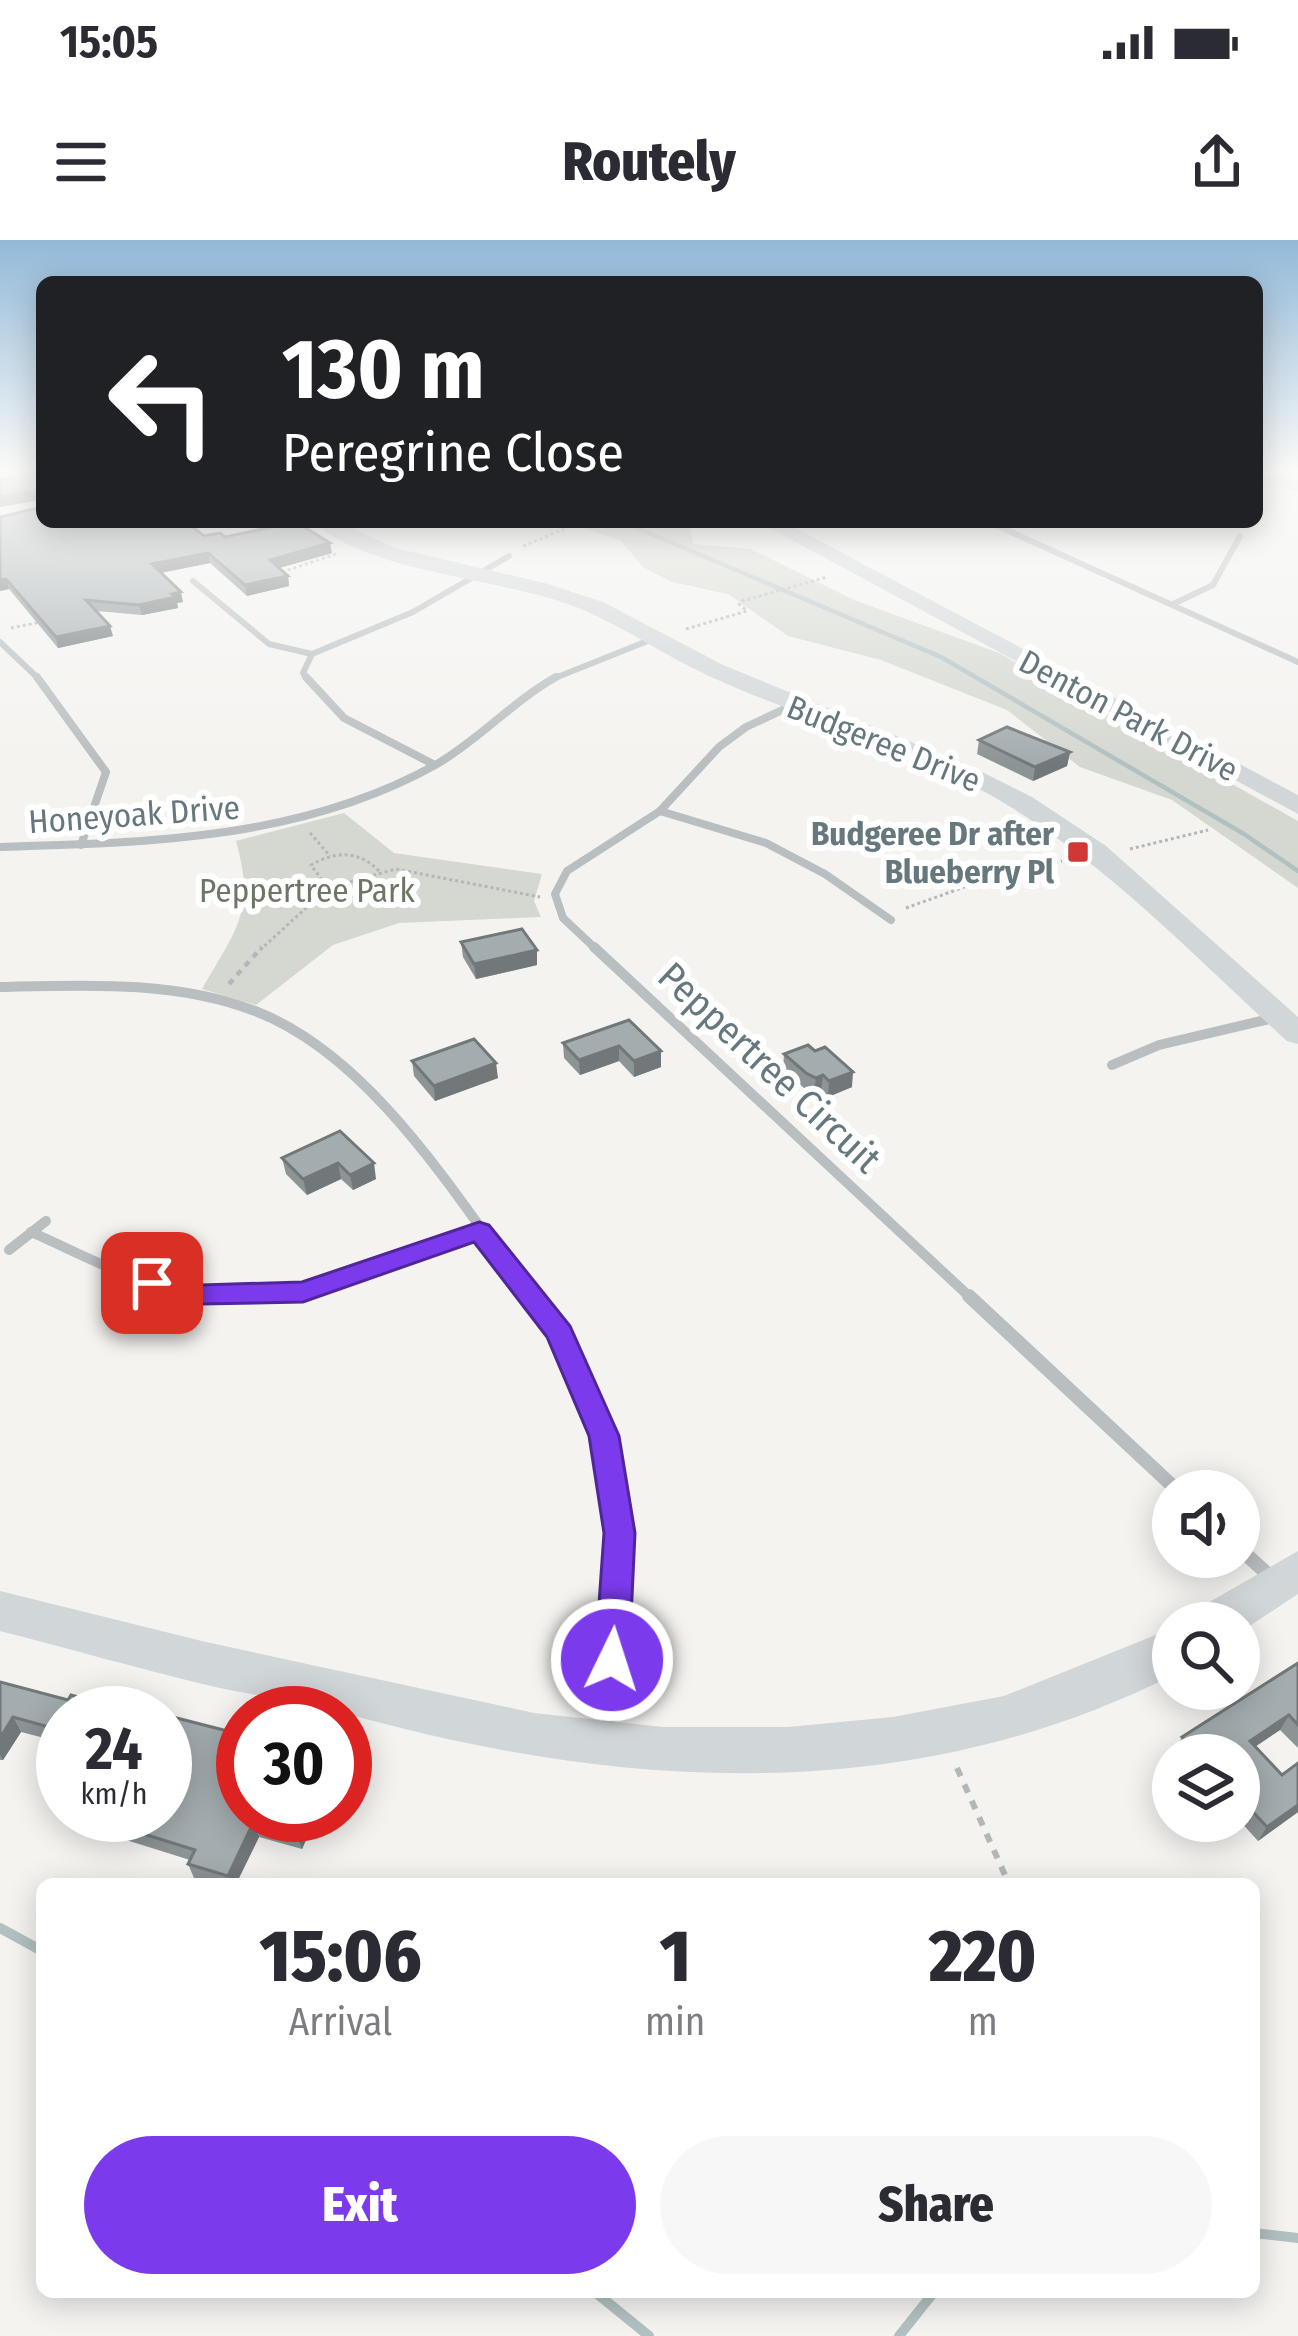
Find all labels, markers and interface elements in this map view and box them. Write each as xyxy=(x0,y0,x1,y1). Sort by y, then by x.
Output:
text: 15:05 xyxy=(60,15,158,69)
icon: menu xyxy=(48,129,114,195)
icon: share xyxy=(1184,129,1250,195)
text: Routely xyxy=(562,130,736,194)
text: 130 m xyxy=(282,319,485,420)
icon: left xyxy=(84,324,240,480)
text: Peregrine Close xyxy=(282,421,624,485)
street label: Denton Park Drive xyxy=(1012,641,1245,790)
street label: Budgeree Drive xyxy=(781,687,986,801)
street label: Honeyoak Drive xyxy=(27,788,241,842)
place label: Budgeree Dr after Blueberry Pl xyxy=(811,814,1055,892)
marker: Budgeree Dr after Blueberry Pl xyxy=(1065,839,1091,865)
park label: Peppertree Park xyxy=(199,871,416,911)
street label: Peppertree Circuit xyxy=(649,953,890,1183)
pin xyxy=(101,1232,203,1334)
icon: arrive xyxy=(119,1250,185,1316)
map controls xyxy=(1152,1470,1260,1842)
button: sound xyxy=(1152,1470,1260,1578)
position arrow xyxy=(549,1597,675,1723)
button: search xyxy=(1152,1602,1260,1710)
speed limit sign: 30 xyxy=(216,1686,372,1842)
text: 24 xyxy=(85,1713,143,1785)
button: layers xyxy=(1152,1734,1260,1842)
text: km/h xyxy=(81,1776,147,1812)
text: 15:06 xyxy=(259,1914,422,2000)
text: 1 xyxy=(660,1914,691,2000)
text: 220 xyxy=(929,1914,1036,2000)
text: Arrival xyxy=(289,1999,392,2045)
text: min xyxy=(645,1999,705,2045)
text: m xyxy=(968,1999,998,2045)
button: Exit xyxy=(84,2136,636,2274)
button: Share xyxy=(660,2136,1212,2274)

